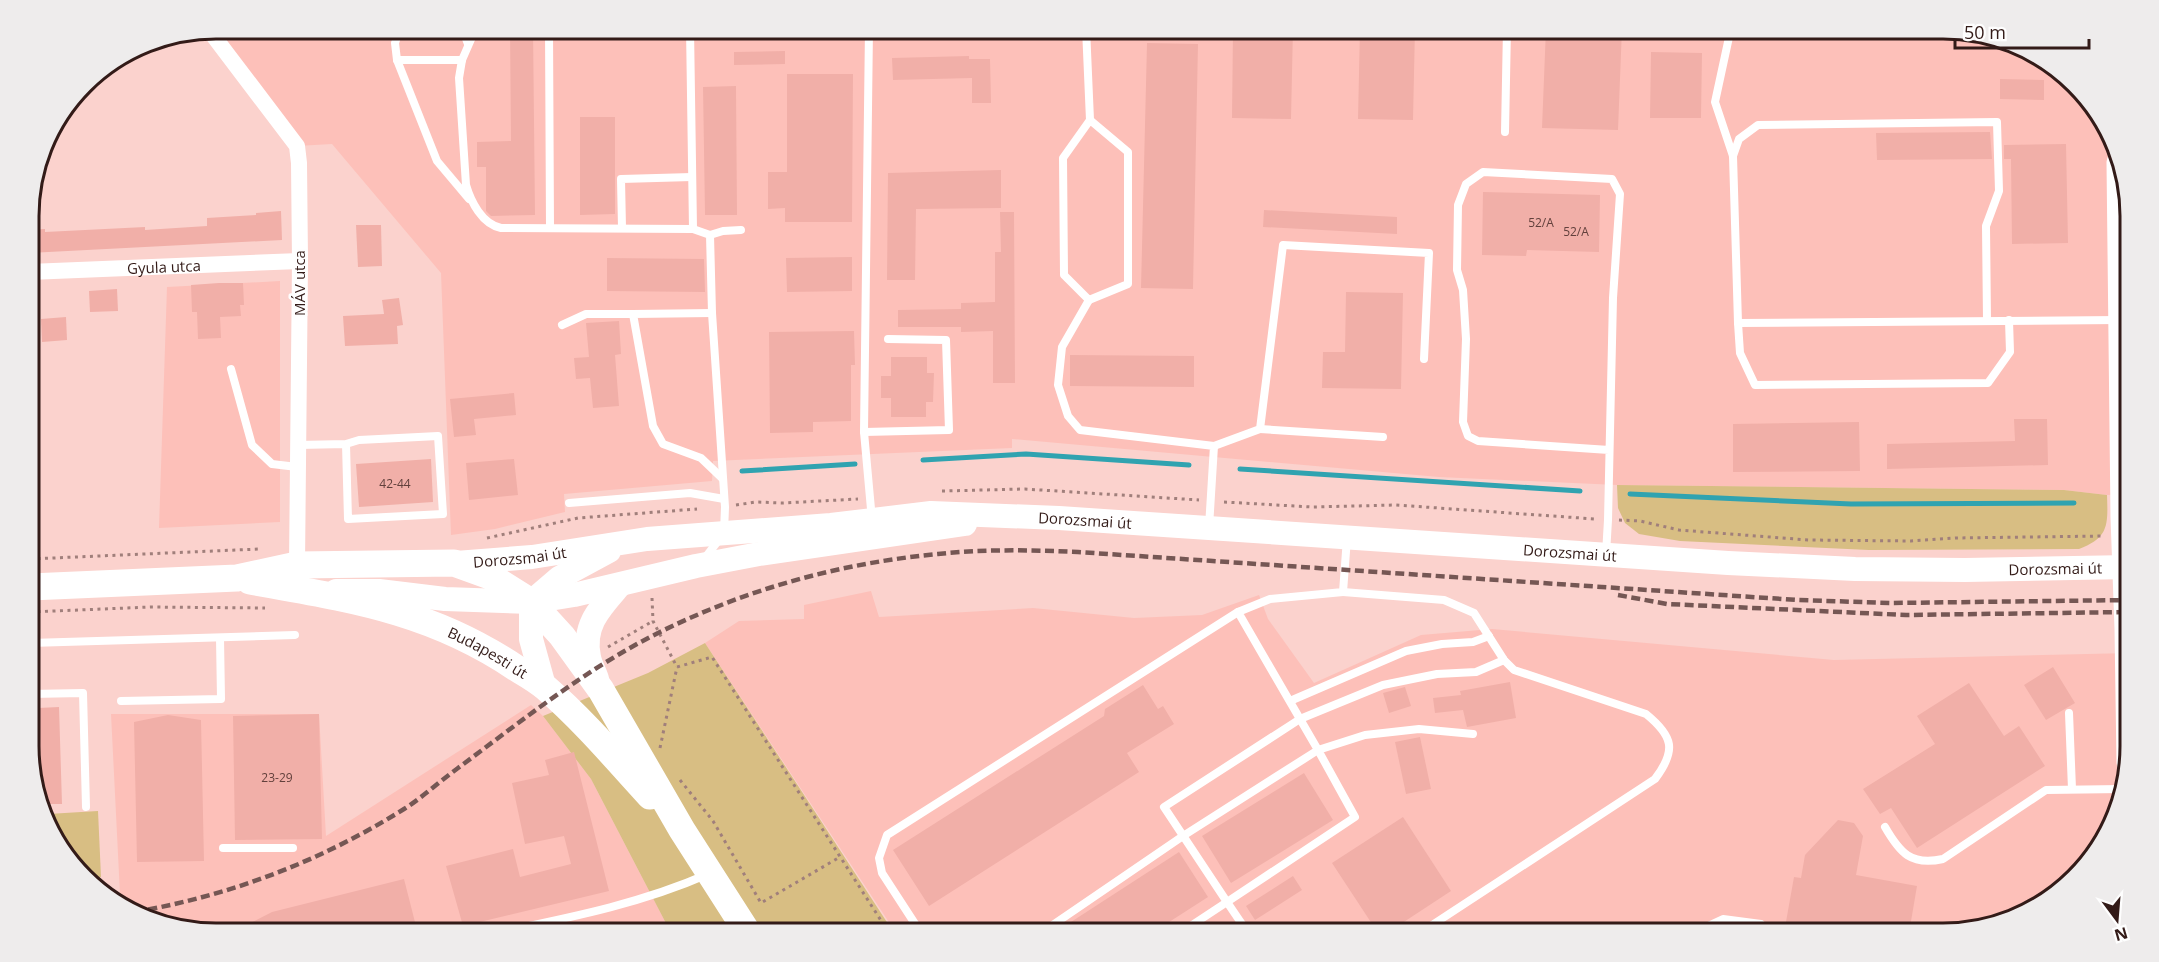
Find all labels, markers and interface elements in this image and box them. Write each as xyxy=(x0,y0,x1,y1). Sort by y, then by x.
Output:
scale bar xyxy=(1955,12,2088,50)
text: 50 m xyxy=(1964,20,2006,44)
house number: 52/A xyxy=(1528,214,1554,231)
house number: 52/A xyxy=(1563,223,1589,240)
street label: MÁV utca xyxy=(289,250,309,316)
street label: Gyula utca xyxy=(127,255,201,278)
house number: 42-44 xyxy=(379,475,411,492)
street label: Dorozsmai út xyxy=(1038,507,1132,533)
street label: Dorozsmai út xyxy=(1522,539,1617,565)
street label: Dorozsmai út xyxy=(472,542,568,572)
street label: Dorozsmai út xyxy=(2008,558,2102,579)
street label: Budapesti út xyxy=(445,622,531,683)
house number: 23-29 xyxy=(261,769,293,786)
north arrow xyxy=(2087,890,2147,950)
text: N xyxy=(2112,922,2130,947)

